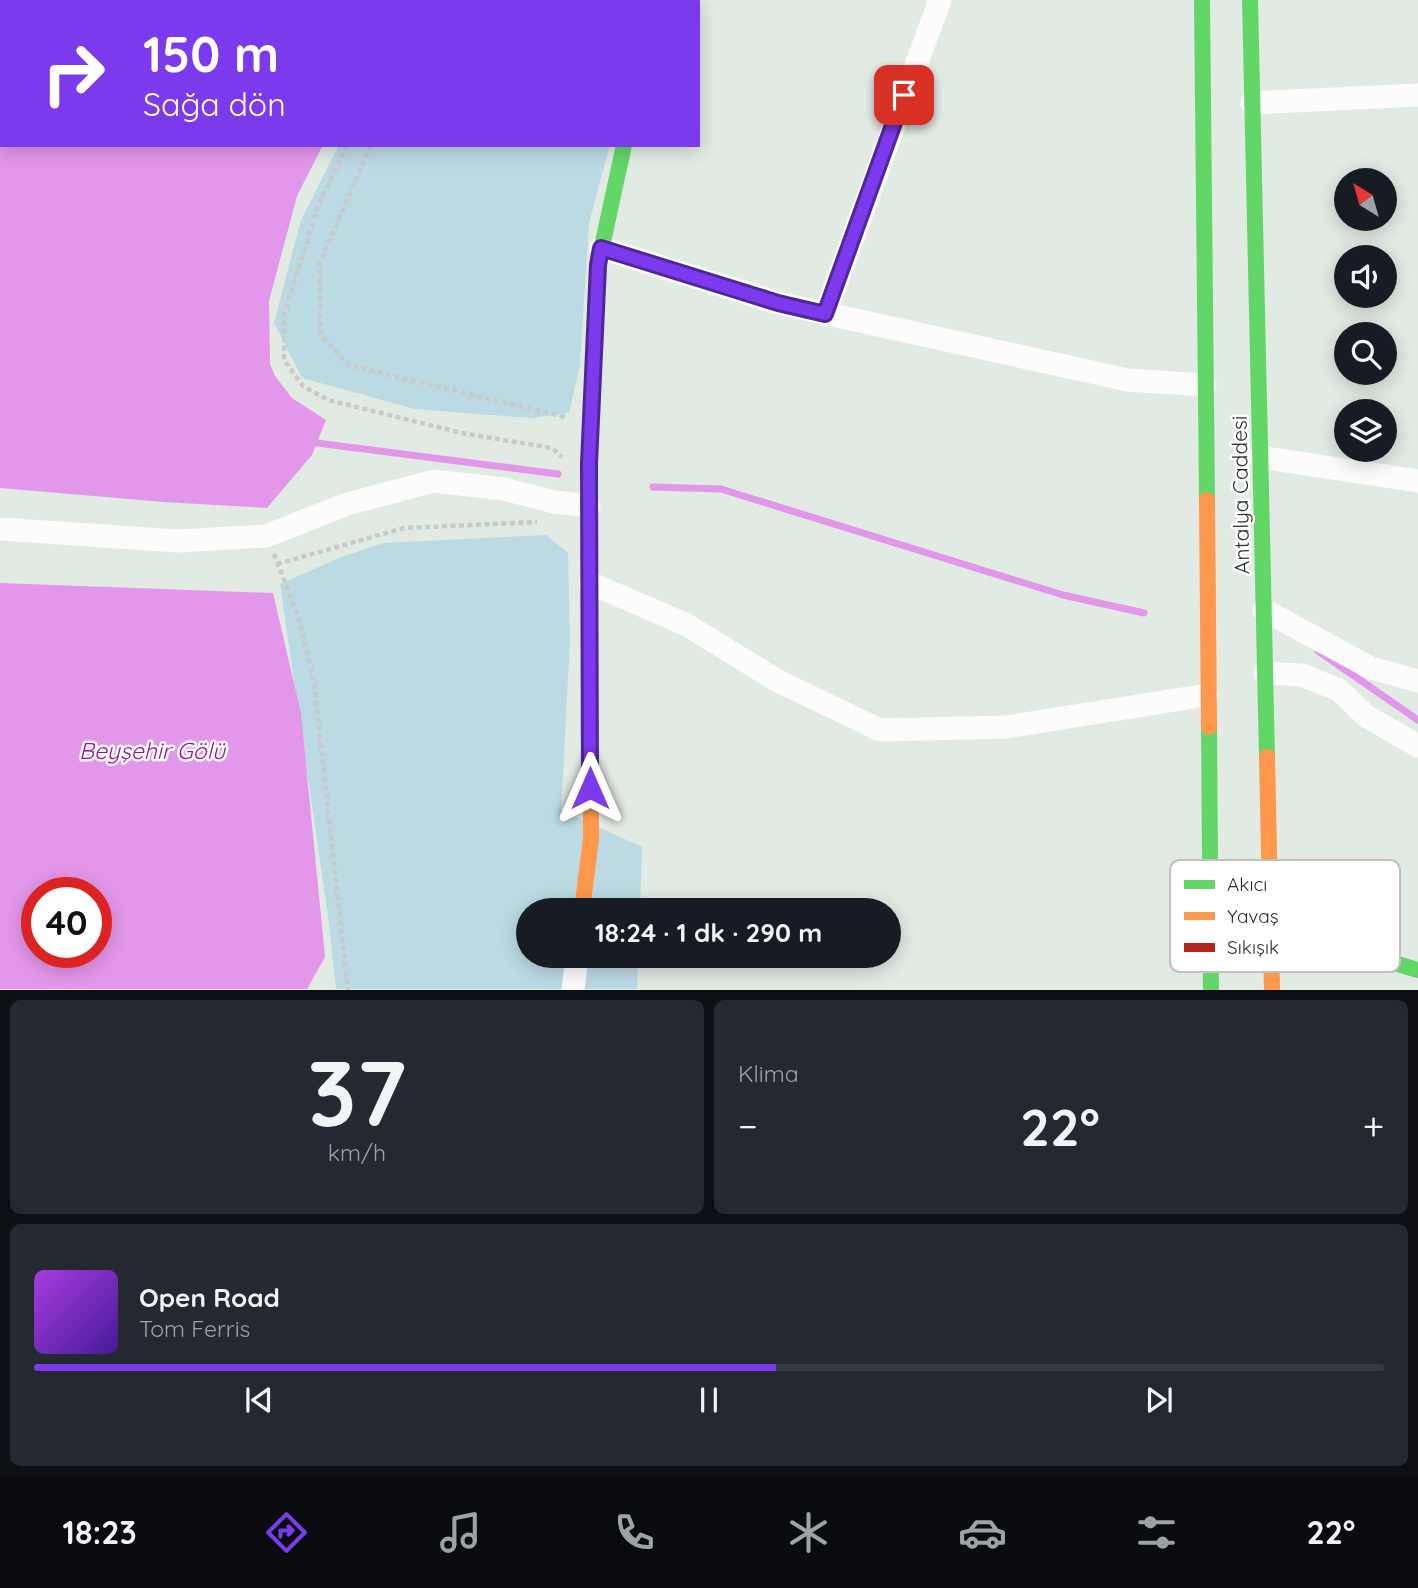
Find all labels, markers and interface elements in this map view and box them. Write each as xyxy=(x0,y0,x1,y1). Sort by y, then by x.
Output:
text: 150 m xyxy=(143,23,279,84)
icon: right xyxy=(28,28,119,119)
pin xyxy=(874,65,934,125)
icon: arrive xyxy=(885,76,923,114)
text: Sağa dön xyxy=(143,84,286,124)
north arrow xyxy=(1334,168,1396,231)
map controls xyxy=(1334,168,1397,462)
button: sound xyxy=(1334,245,1397,308)
button: search xyxy=(1334,322,1397,385)
button: layers xyxy=(1334,399,1397,462)
street label: Antalya Caddesi xyxy=(1226,415,1254,575)
water label: Beyşehir Gölü xyxy=(79,736,227,765)
position arrow xyxy=(553,751,627,825)
legend xyxy=(1170,860,1400,972)
text: Akıcı xyxy=(1227,872,1267,896)
speed limit sign: 40 xyxy=(21,877,112,968)
text: Yavaş xyxy=(1227,904,1279,928)
text: 18:24 · 1 dk · 290 m xyxy=(595,916,822,949)
text: Sıkışık xyxy=(1227,935,1279,959)
text: 37 xyxy=(308,1035,406,1149)
text: Klima xyxy=(738,1059,799,1088)
text: 22° xyxy=(1020,1094,1100,1159)
text: − xyxy=(738,1102,758,1150)
text: + xyxy=(1363,1102,1384,1150)
text: km/h xyxy=(328,1138,386,1167)
text: Open Road xyxy=(139,1281,280,1314)
text: Tom Ferris xyxy=(139,1314,250,1343)
icon: previous xyxy=(240,1381,278,1419)
icon: pause xyxy=(690,1381,728,1419)
icon: next xyxy=(1140,1381,1178,1419)
icon: directions xyxy=(262,1508,311,1557)
icon: music xyxy=(436,1508,485,1557)
icon: phone xyxy=(610,1508,659,1557)
icon: climate xyxy=(784,1508,833,1557)
icon: car xyxy=(958,1508,1007,1557)
icon: filters xyxy=(1132,1508,1181,1557)
text: 18:23 xyxy=(63,1512,137,1552)
text: 22° xyxy=(1306,1512,1355,1552)

